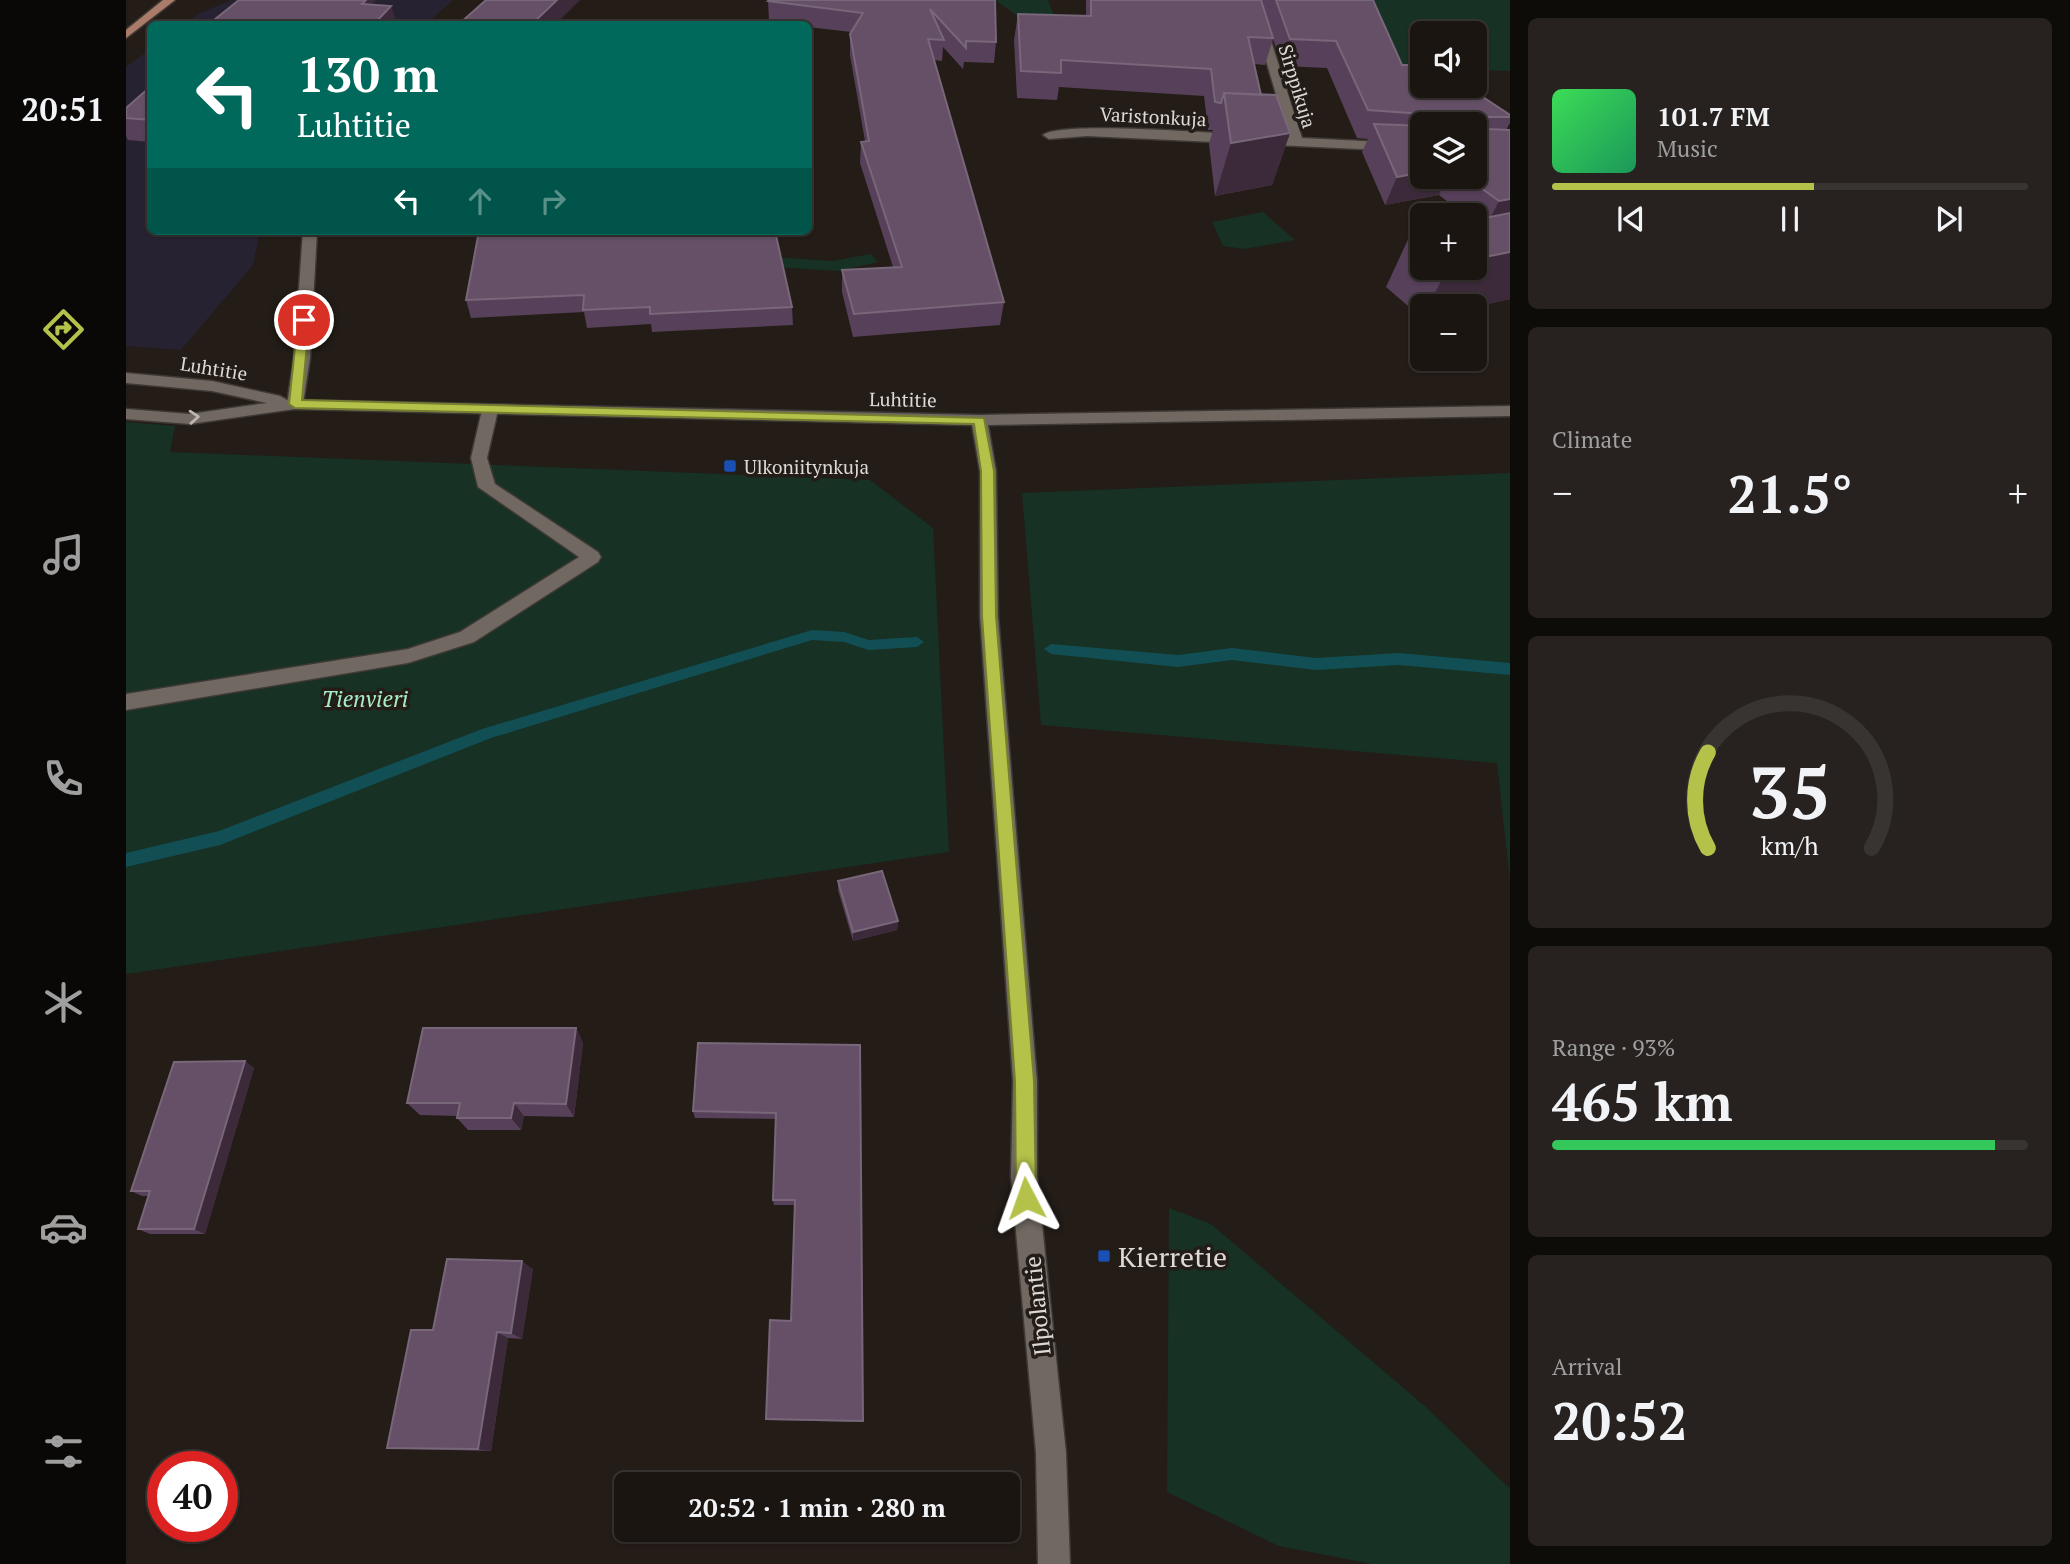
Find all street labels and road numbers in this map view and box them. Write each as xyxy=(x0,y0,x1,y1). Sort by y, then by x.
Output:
street label: Sirppikuja xyxy=(1273,41,1323,131)
street label: Varistonkuja xyxy=(1099,101,1207,131)
street label: Luhtitie xyxy=(179,350,249,386)
street label: Luhtitie xyxy=(869,386,937,412)
street label: Ilpolantie xyxy=(1016,1255,1058,1357)

